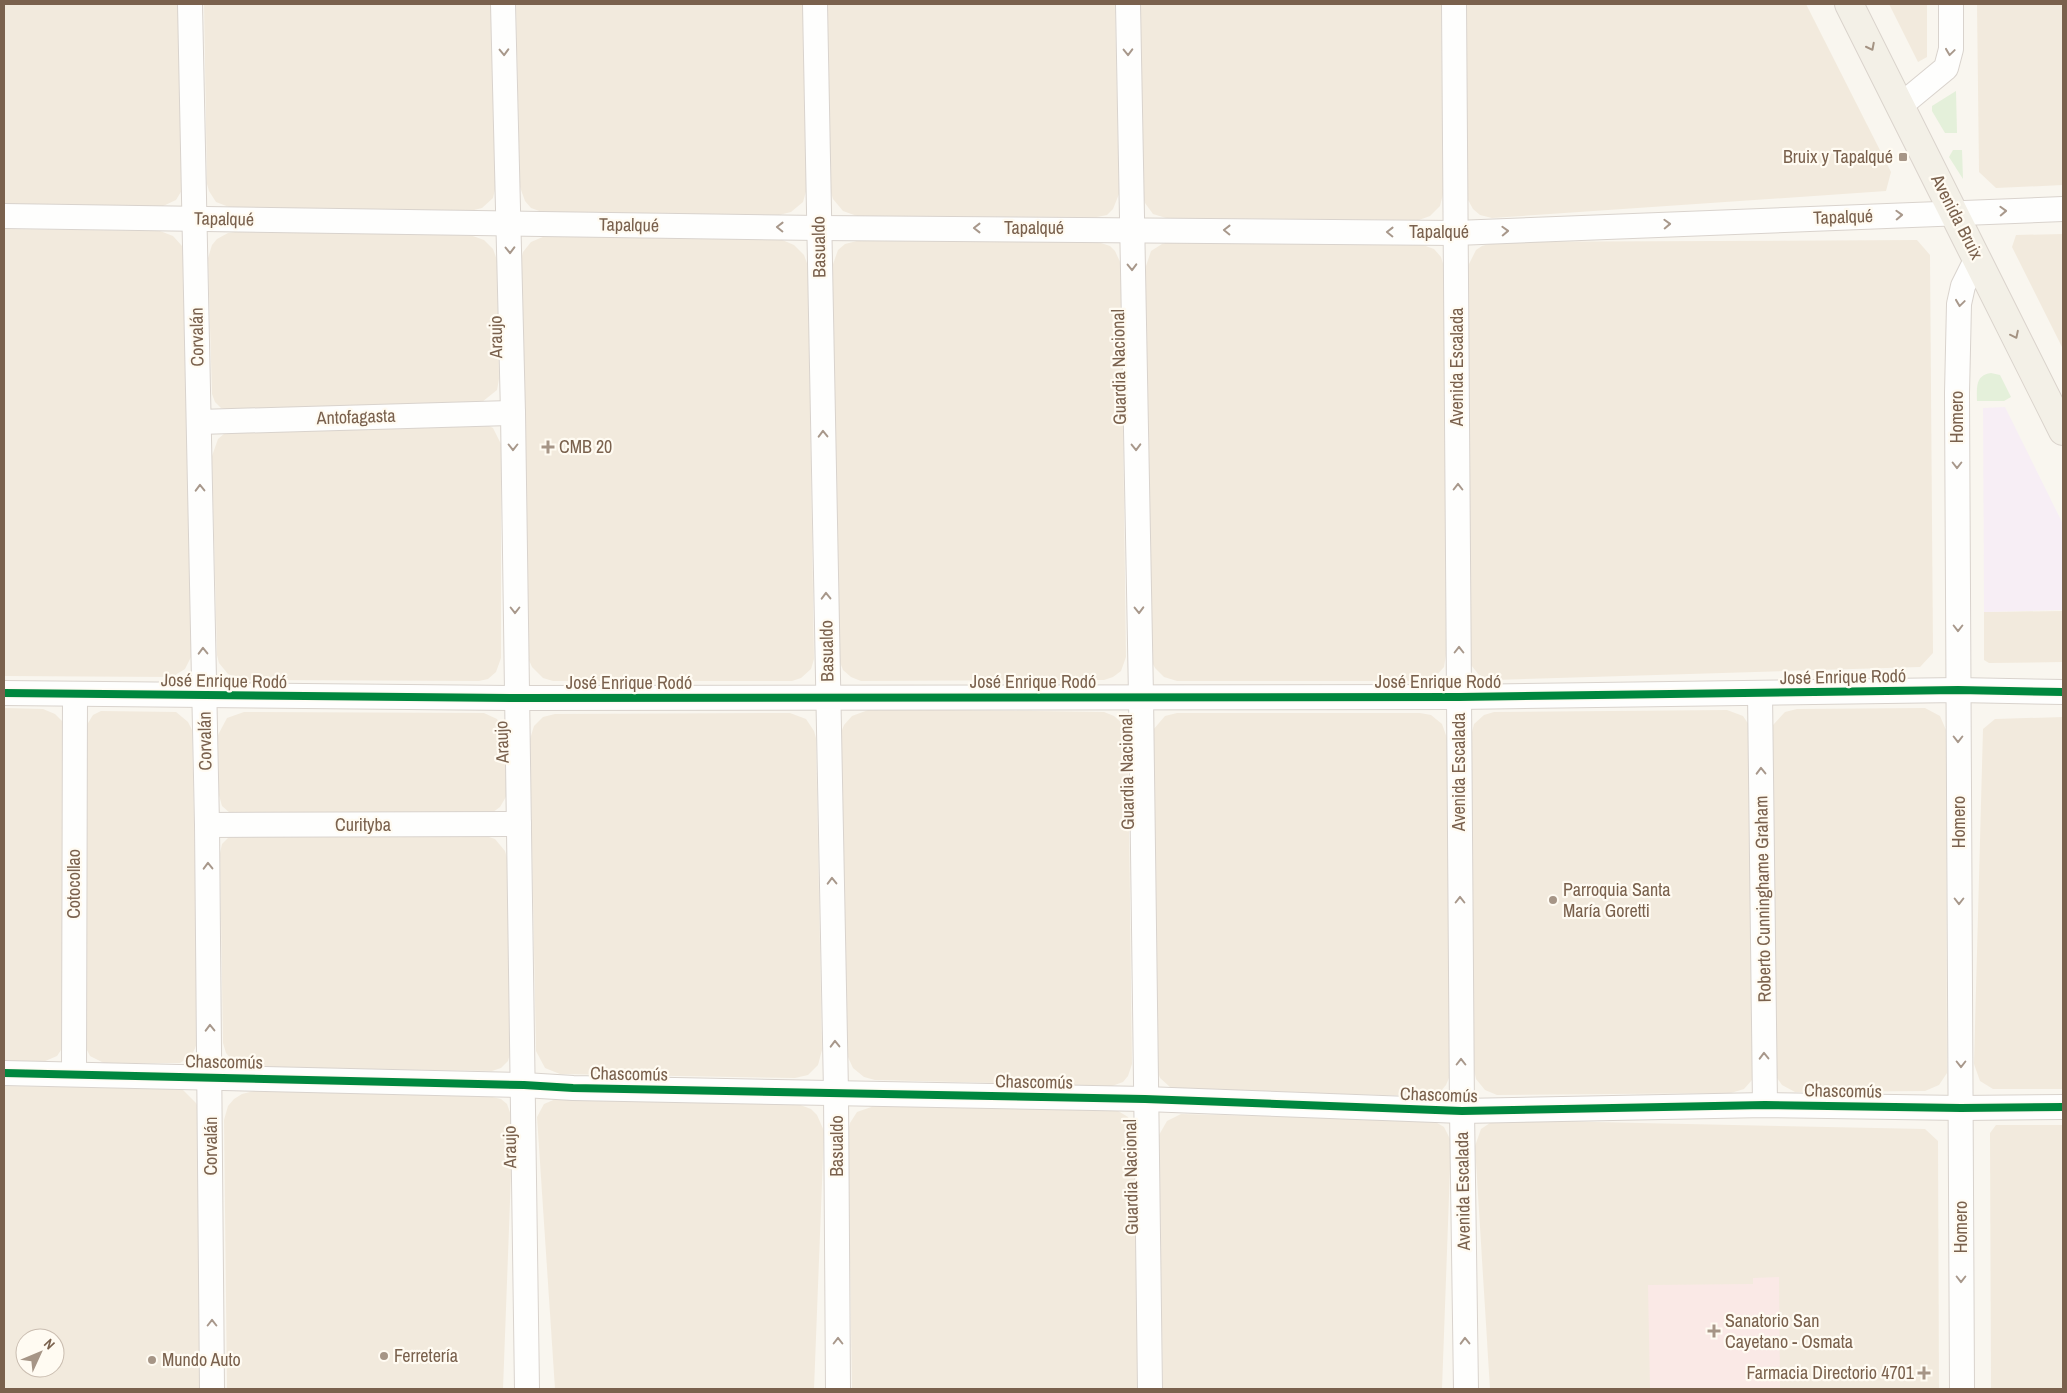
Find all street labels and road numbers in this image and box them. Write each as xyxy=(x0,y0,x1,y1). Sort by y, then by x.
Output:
street label: Avenida Bruix xyxy=(1925,169,1990,264)
street label: Tapalqué xyxy=(1812,203,1874,230)
street label: Tapalqué xyxy=(194,205,254,232)
street label: Tapalqué xyxy=(599,211,659,238)
street label: Tapalqué xyxy=(1004,215,1064,240)
street label: Basualdo xyxy=(805,216,832,278)
street label: Tapalqué xyxy=(1409,219,1469,244)
street label: Corvalán xyxy=(183,307,210,367)
street label: Avenida Escalada xyxy=(1444,308,1469,427)
street label: Guardia Nacional xyxy=(1105,309,1132,425)
street label: Araujo xyxy=(483,315,508,360)
street label: Homero xyxy=(1944,391,1969,443)
street label: Antofagasta xyxy=(315,403,396,430)
street label: Basualdo xyxy=(813,620,840,682)
street label: José Enrique Rodó xyxy=(1780,663,1906,690)
street label: José Enrique Rodó xyxy=(161,667,287,694)
street label: José Enrique Rodó xyxy=(970,669,1096,694)
street label: José Enrique Rodó xyxy=(1375,669,1501,694)
street label: José Enrique Rodó xyxy=(566,670,692,695)
street label: Corvalán xyxy=(191,711,218,771)
street label: Avenida Escalada xyxy=(1446,713,1471,832)
street label: Guardia Nacional xyxy=(1113,714,1140,830)
street label: Araujo xyxy=(488,720,515,765)
street label: Roberto Cunninghame Graham xyxy=(1748,795,1777,1003)
street label: Homero xyxy=(1946,796,1971,848)
street label: Curityba xyxy=(335,812,391,837)
street label: Cotocollao xyxy=(61,849,86,919)
street label: Chascomús xyxy=(185,1048,263,1075)
street label: Chascomús xyxy=(590,1060,668,1087)
street label: Chascomús xyxy=(995,1068,1073,1095)
street label: Chascomús xyxy=(1804,1077,1882,1104)
street label: Chascomús xyxy=(1400,1081,1478,1108)
street label: Basualdo xyxy=(824,1115,849,1177)
street label: Corvalán xyxy=(198,1116,223,1176)
street label: Guardia Nacional xyxy=(1117,1119,1144,1235)
street label: Araujo xyxy=(497,1125,522,1170)
street label: Avenida Escalada xyxy=(1449,1131,1476,1252)
street label: Homero xyxy=(1948,1201,1973,1253)

